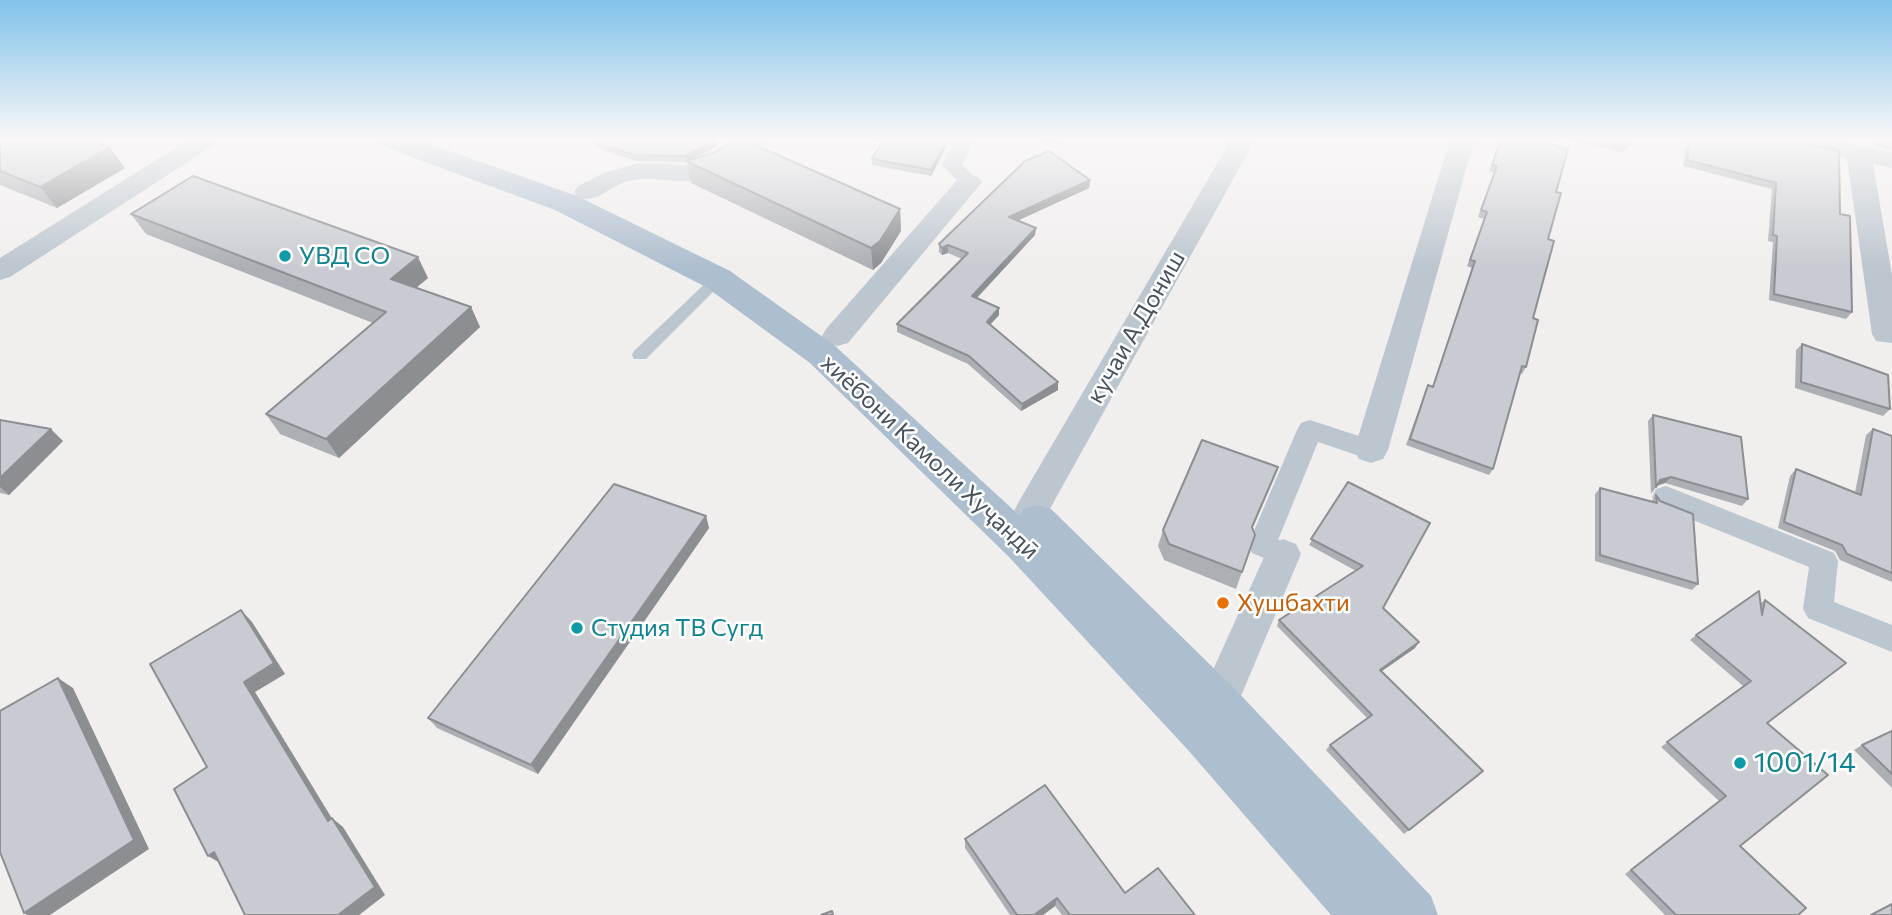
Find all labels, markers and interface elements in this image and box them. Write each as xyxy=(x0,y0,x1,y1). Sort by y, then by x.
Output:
place label: УВД СО xyxy=(299,242,390,270)
street label: кучаи А.Дониш xyxy=(1081,246,1191,408)
marker: УВД СО xyxy=(277,248,293,264)
street label: хиёбони Камоли Хуҷандӣ xyxy=(815,349,1045,565)
place label: Хушбахти xyxy=(1237,589,1350,617)
marker: Хушбахти xyxy=(1215,595,1231,611)
place label: Студия ТВ Сугд xyxy=(591,614,763,642)
marker: Студия ТВ Сугд xyxy=(569,620,585,636)
place label: 1001/14 xyxy=(1754,746,1856,780)
marker: 1001/14 xyxy=(1732,755,1748,771)

